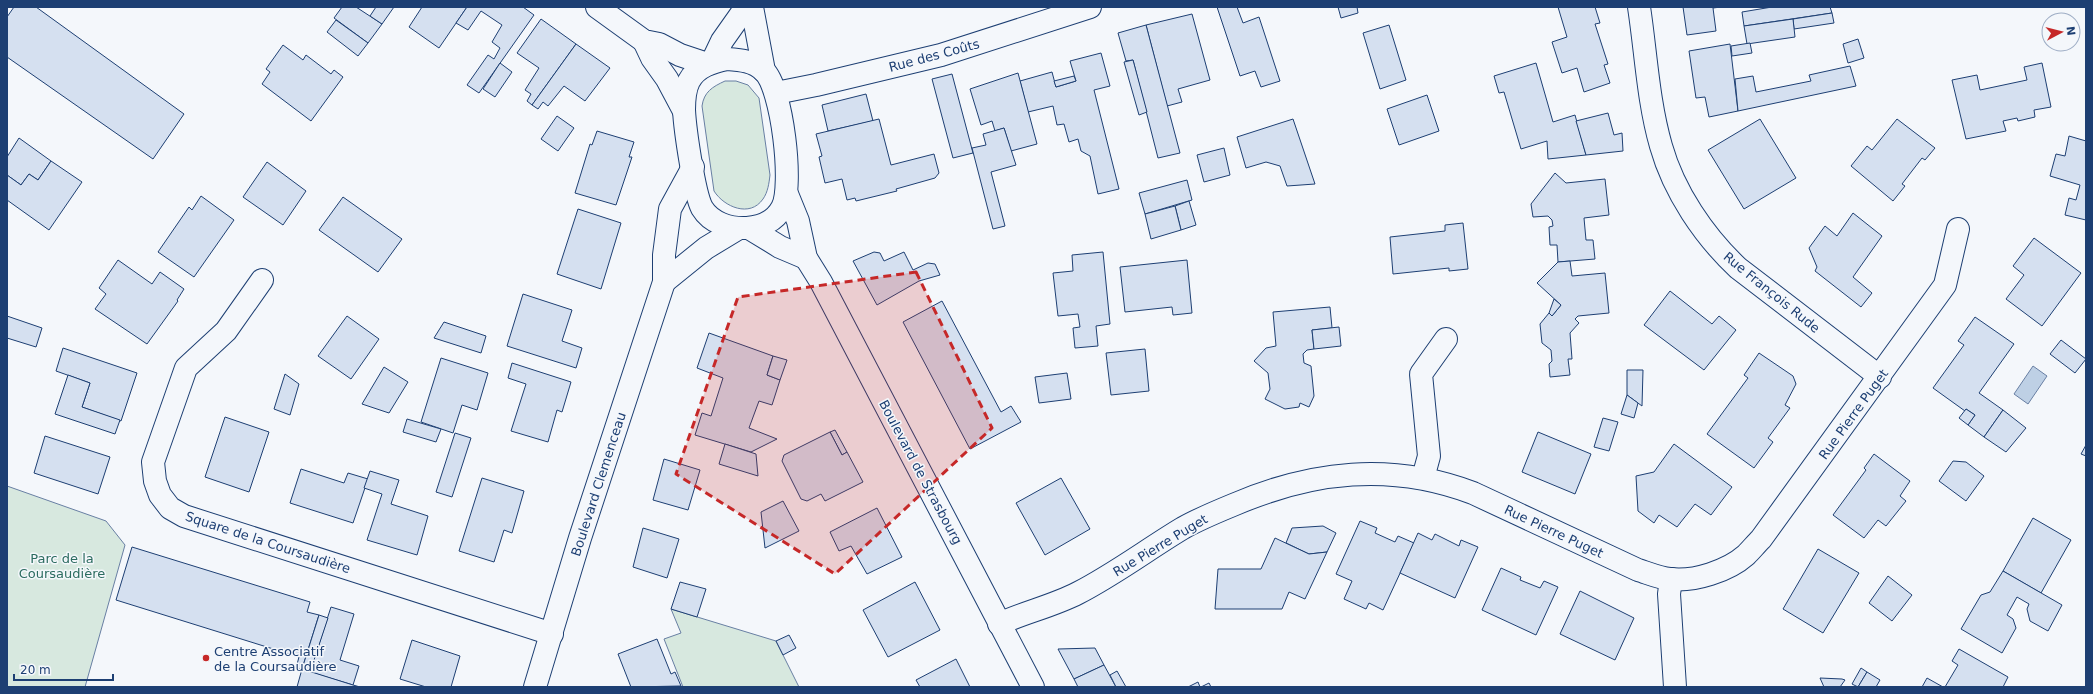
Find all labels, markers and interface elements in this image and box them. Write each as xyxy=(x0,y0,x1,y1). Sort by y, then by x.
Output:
north arrow xyxy=(2041,12,2081,52)
text: N xyxy=(2063,25,2077,36)
street label: Rue des Coûts xyxy=(887,36,981,75)
street label: Rue François Rude xyxy=(1721,249,1823,336)
street label: Rue Pierre Puget xyxy=(1816,366,1891,462)
street label: Boulevard de Strasbourg xyxy=(876,397,965,547)
street label: Boulevard Clemenceau xyxy=(568,410,629,558)
street label: Rue Pierre Puget xyxy=(1502,502,1606,561)
street label: Square de la Coursaudière xyxy=(183,509,352,576)
street label: Rue Pierre Puget xyxy=(1110,511,1210,580)
park label: Parc de la Coursaudière xyxy=(19,551,105,581)
place label: Centre Associatif de la Coursaudière xyxy=(214,644,337,674)
marker: Centre Associatif de la Coursaudière xyxy=(201,653,211,663)
scale bar xyxy=(14,656,113,682)
text: 20 m xyxy=(20,663,51,677)

